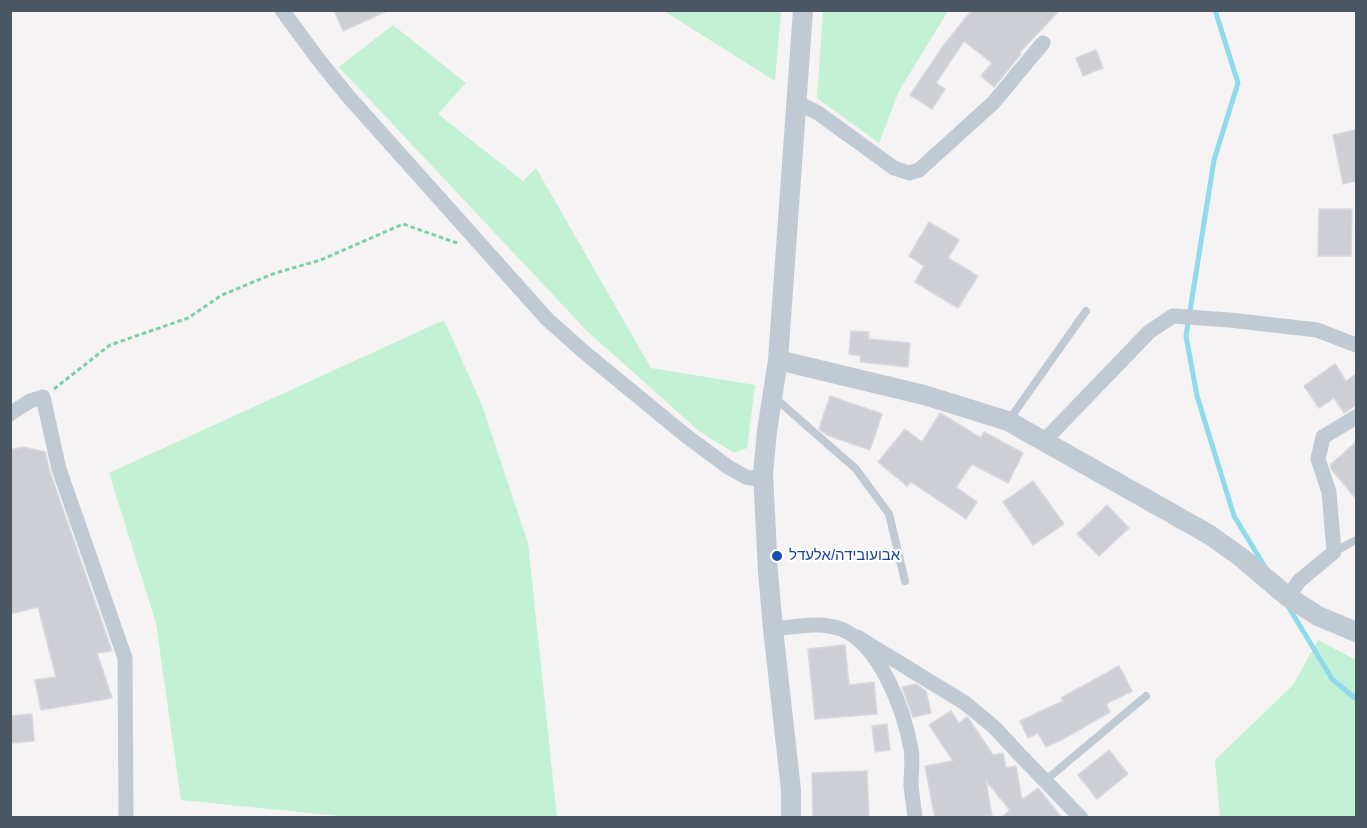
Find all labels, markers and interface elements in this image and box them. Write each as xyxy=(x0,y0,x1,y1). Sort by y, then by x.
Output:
place label: אבועובידה/אלעדל xyxy=(789,547,900,565)
marker: אבועובידה/אלעדל xyxy=(770,549,784,563)

